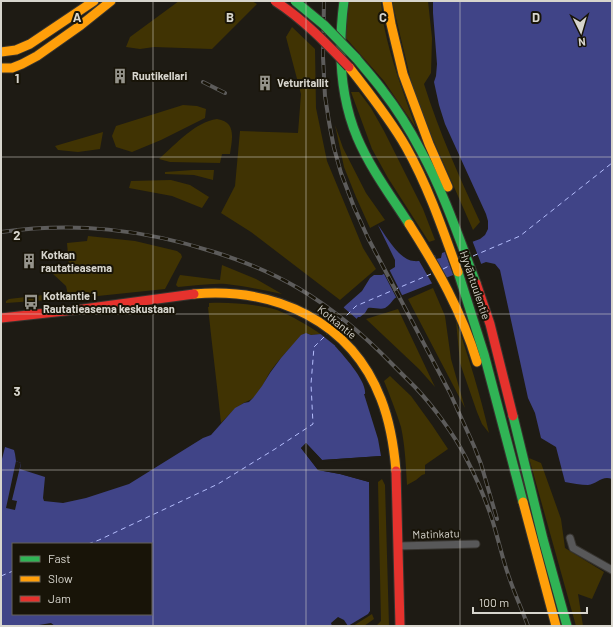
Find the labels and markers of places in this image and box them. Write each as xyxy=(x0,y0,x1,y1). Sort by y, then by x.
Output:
building icon: Ruutikellari xyxy=(111,67,129,85)
place label: Ruutikellari xyxy=(132,69,187,82)
building icon: Veturitallit xyxy=(256,74,274,92)
place label: Veturitallit xyxy=(277,76,329,89)
place label: Kotkan rautatieasema xyxy=(41,248,112,274)
building icon: Kotkan rautatieasema xyxy=(20,252,38,270)
place label: Kotkantie 1 Rautatieasema keskustaan xyxy=(43,289,175,315)
bus stop icon: Kotkantie 1 Rautatieasema keskustaan xyxy=(22,293,40,311)

